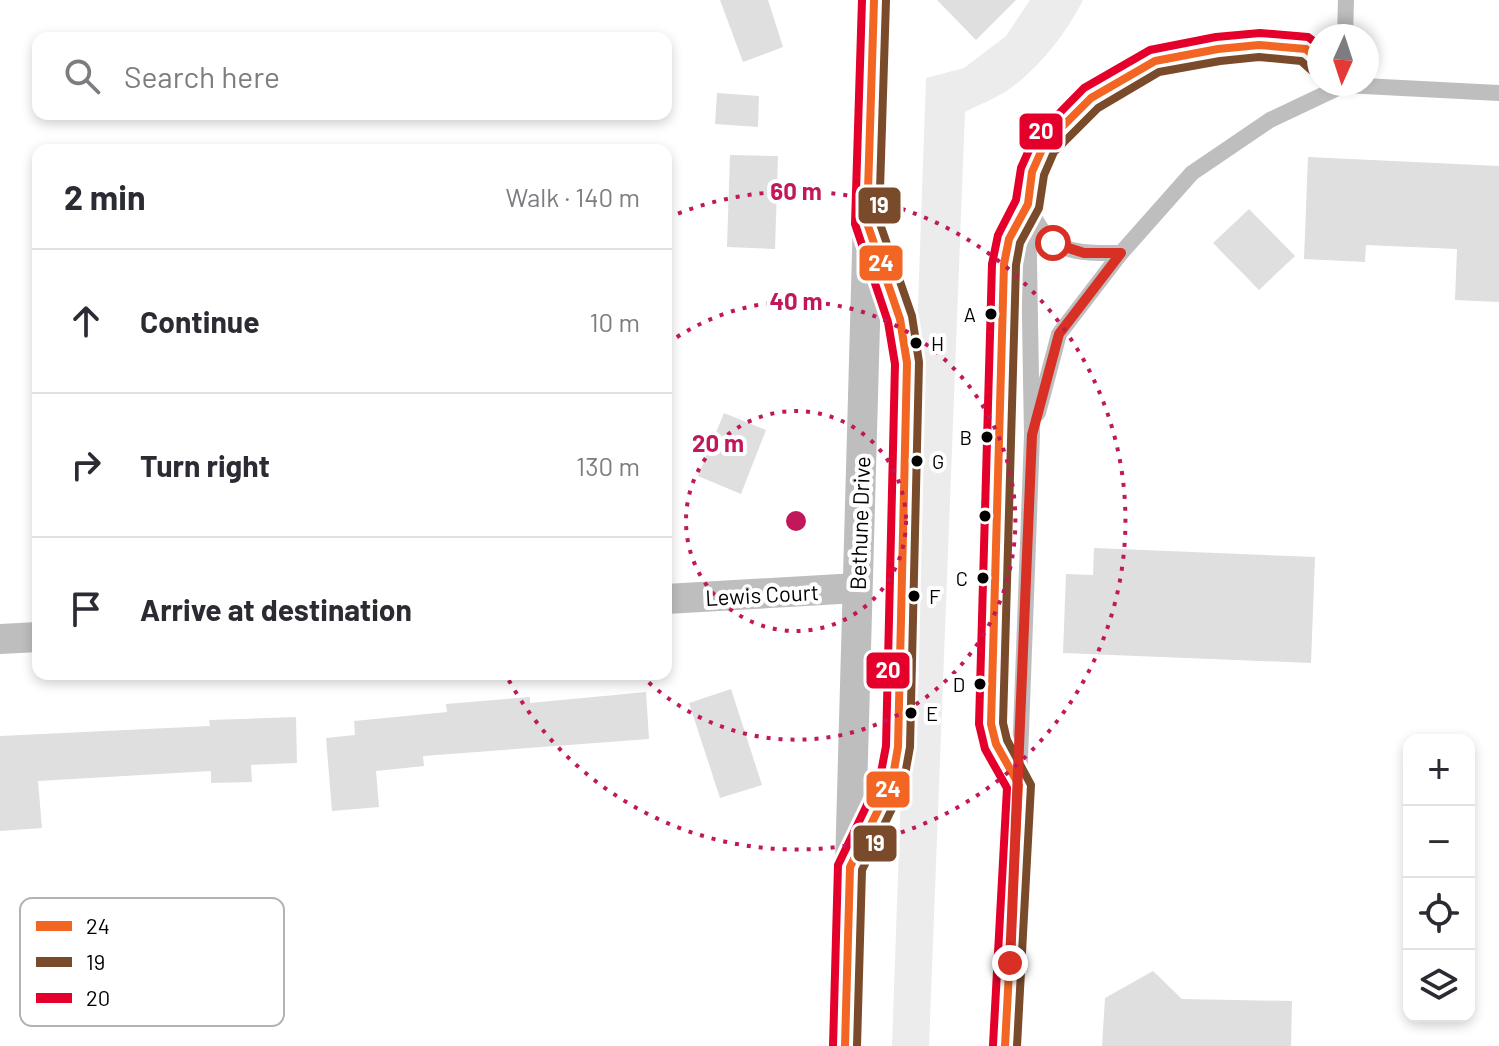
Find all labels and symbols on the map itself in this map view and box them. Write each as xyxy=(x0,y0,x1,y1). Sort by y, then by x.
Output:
north arrow xyxy=(1307,24,1379,96)
line badge: 20 xyxy=(1018,112,1064,151)
text: 20 xyxy=(1029,117,1053,143)
text: 60 m xyxy=(770,176,822,205)
line badge: 19 xyxy=(857,186,902,225)
text: 19 xyxy=(869,191,889,217)
route start xyxy=(1035,225,1071,261)
line badge: 24 xyxy=(858,244,904,282)
text: 24 xyxy=(868,249,894,275)
text: 40 m xyxy=(769,286,823,315)
place label: A xyxy=(964,302,976,326)
marker: A xyxy=(983,306,999,322)
place label: H xyxy=(931,331,944,355)
marker: H xyxy=(908,335,924,351)
place label: B xyxy=(959,425,972,449)
text: 20 m xyxy=(692,428,744,457)
marker: B xyxy=(979,429,995,445)
place label: G xyxy=(932,449,944,473)
marker: G xyxy=(909,453,925,469)
street label: Bethune Drive xyxy=(844,456,874,590)
centre of rings xyxy=(782,507,810,535)
unlabelled marker xyxy=(977,508,993,524)
place label: C xyxy=(956,566,968,590)
marker: C xyxy=(975,570,991,586)
street label: Lewis Court xyxy=(704,578,820,610)
place label: F xyxy=(929,584,940,608)
marker: F xyxy=(906,588,922,604)
line badge: 20 xyxy=(865,651,911,690)
text: 20 xyxy=(876,656,900,682)
place label: D xyxy=(953,672,965,696)
marker: D xyxy=(972,676,988,692)
place label: E xyxy=(926,701,938,725)
marker: E xyxy=(903,705,919,721)
line badge: 24 xyxy=(865,770,911,809)
text: 24 xyxy=(875,775,901,801)
line badge: 19 xyxy=(852,824,898,863)
text: 19 xyxy=(865,829,885,855)
legend xyxy=(20,898,284,1026)
text: 24 xyxy=(86,912,110,938)
route end xyxy=(992,945,1028,981)
text: 19 xyxy=(86,948,105,974)
text: 20 xyxy=(86,984,110,1010)

